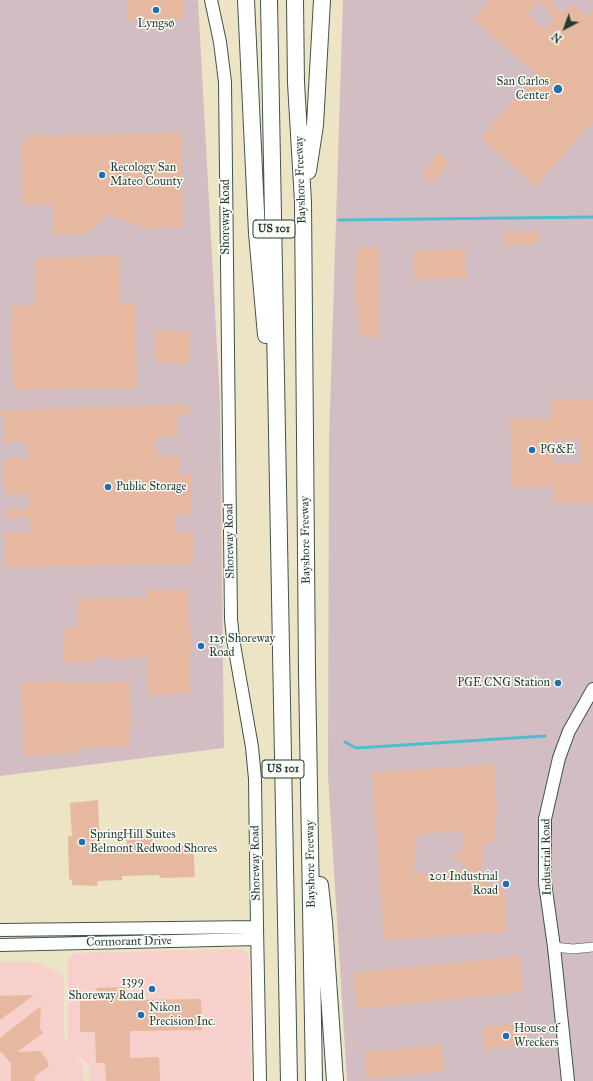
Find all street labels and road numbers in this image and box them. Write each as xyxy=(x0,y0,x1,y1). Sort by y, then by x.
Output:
street label: Bayshore Freeway xyxy=(292,136,310,224)
street label: Shoreway Road xyxy=(219,179,233,255)
road number: US 101 xyxy=(253,220,295,238)
street label: Bayshore Freeway xyxy=(298,496,314,584)
street label: Shoreway Road xyxy=(222,503,238,579)
road number: US 101 xyxy=(262,760,304,778)
street label: Industrial Road xyxy=(539,818,555,896)
street label: Bayshore Freeway xyxy=(303,820,319,908)
street label: Shoreway Road xyxy=(248,825,264,901)
street label: Cormorant Drive xyxy=(86,934,172,950)

